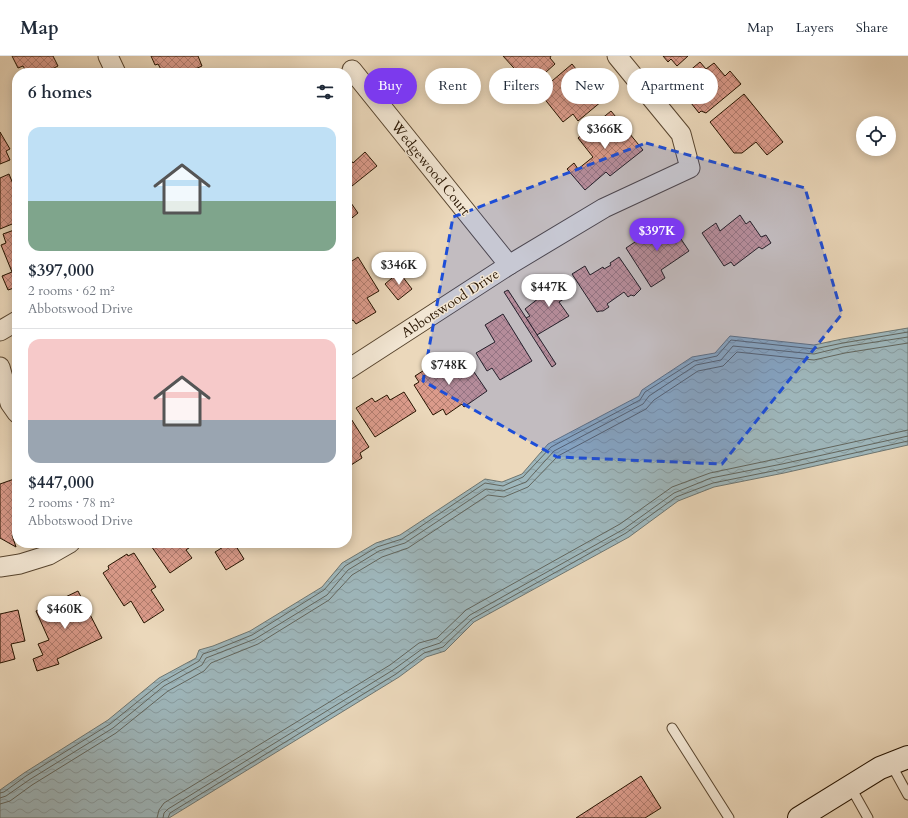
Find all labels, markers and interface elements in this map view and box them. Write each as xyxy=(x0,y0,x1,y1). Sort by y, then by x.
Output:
text: Map xyxy=(20,15,59,41)
text: Map xyxy=(747,18,774,37)
text: Layers xyxy=(796,18,834,37)
text: Share xyxy=(856,18,888,37)
chip: Buy xyxy=(364,68,417,104)
chip: Rent xyxy=(425,68,481,104)
chip: Filters xyxy=(489,68,553,104)
chip: New xyxy=(561,68,619,104)
chip: Apartment xyxy=(627,68,718,104)
text: 6 homes xyxy=(28,81,92,104)
icon: filters xyxy=(314,81,336,103)
street label: Wedgewood Court xyxy=(386,116,475,220)
pin: $366K xyxy=(577,116,633,150)
map controls xyxy=(856,116,896,156)
button: locate xyxy=(856,116,896,156)
text: $366K xyxy=(586,120,624,138)
icon: home xyxy=(146,153,218,225)
pin: $397K xyxy=(629,218,685,252)
text: $397K xyxy=(638,222,676,240)
pin: $346K xyxy=(371,252,427,286)
text: $346K xyxy=(380,256,418,274)
text: $397,000 xyxy=(28,259,94,282)
street label: Abbotswood Drive xyxy=(398,265,503,342)
pin: $447K xyxy=(521,274,577,308)
text: $447K xyxy=(530,278,568,296)
text: 2 rooms · 62 m² xyxy=(28,282,115,300)
text: Abbotswood Drive xyxy=(28,300,133,318)
pin: $748K xyxy=(421,352,477,386)
text: $748K xyxy=(430,356,468,374)
icon: home xyxy=(146,365,218,437)
text: $447,000 xyxy=(28,471,94,494)
text: 2 rooms · 78 m² xyxy=(28,494,115,512)
text: Abbotswood Drive xyxy=(28,512,133,530)
pin: $460K xyxy=(37,596,93,630)
text: $460K xyxy=(46,600,84,618)

